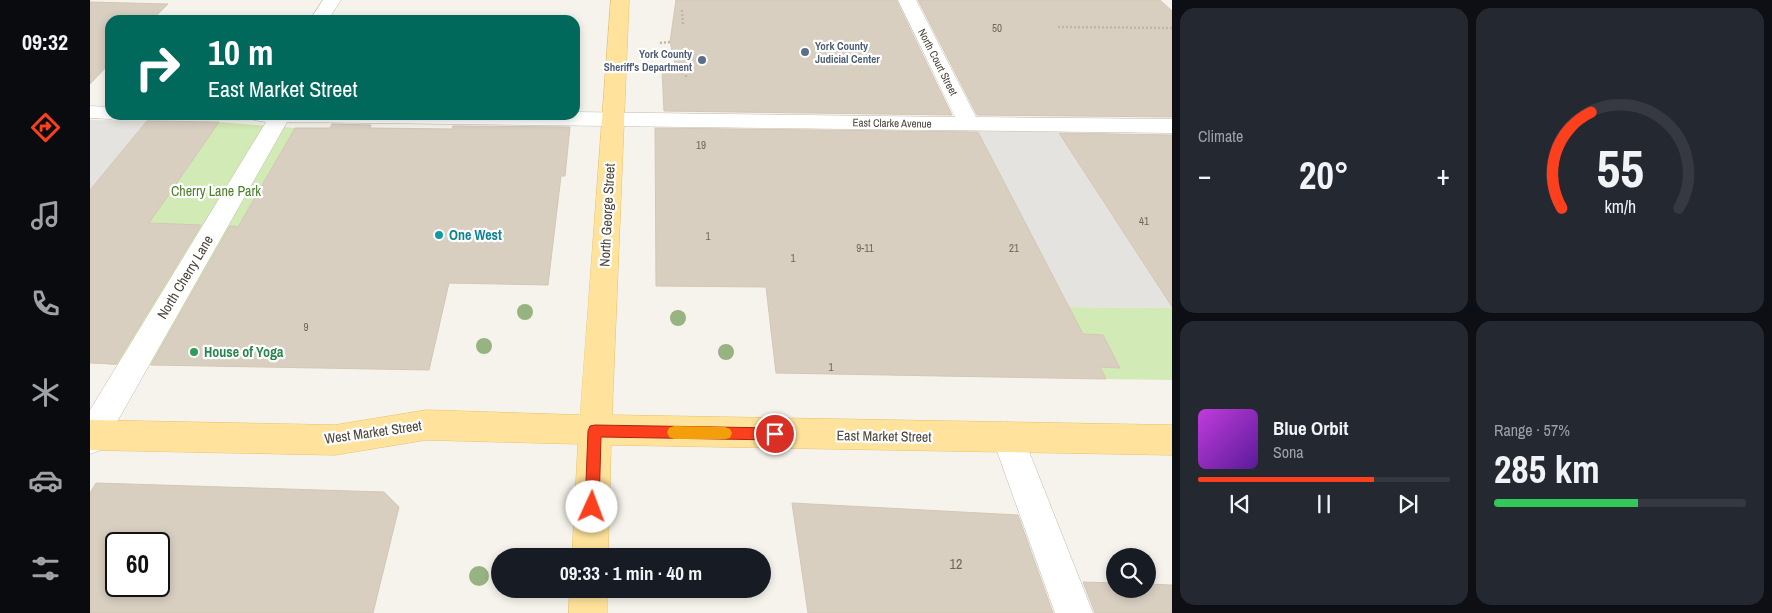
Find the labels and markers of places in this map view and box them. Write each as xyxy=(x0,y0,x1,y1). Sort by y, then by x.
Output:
place label: York County Judicial Center xyxy=(815,39,880,66)
marker: York County Judicial Center xyxy=(799,46,811,58)
place label: York County Sheriff's Department xyxy=(604,47,692,74)
marker: York County Sheriff's Department xyxy=(696,54,708,66)
place label: One West xyxy=(449,226,502,244)
marker: One West xyxy=(433,229,445,241)
place label: House of Yoga xyxy=(204,343,284,361)
marker: House of Yoga xyxy=(188,346,200,358)
pin xyxy=(754,413,796,455)

